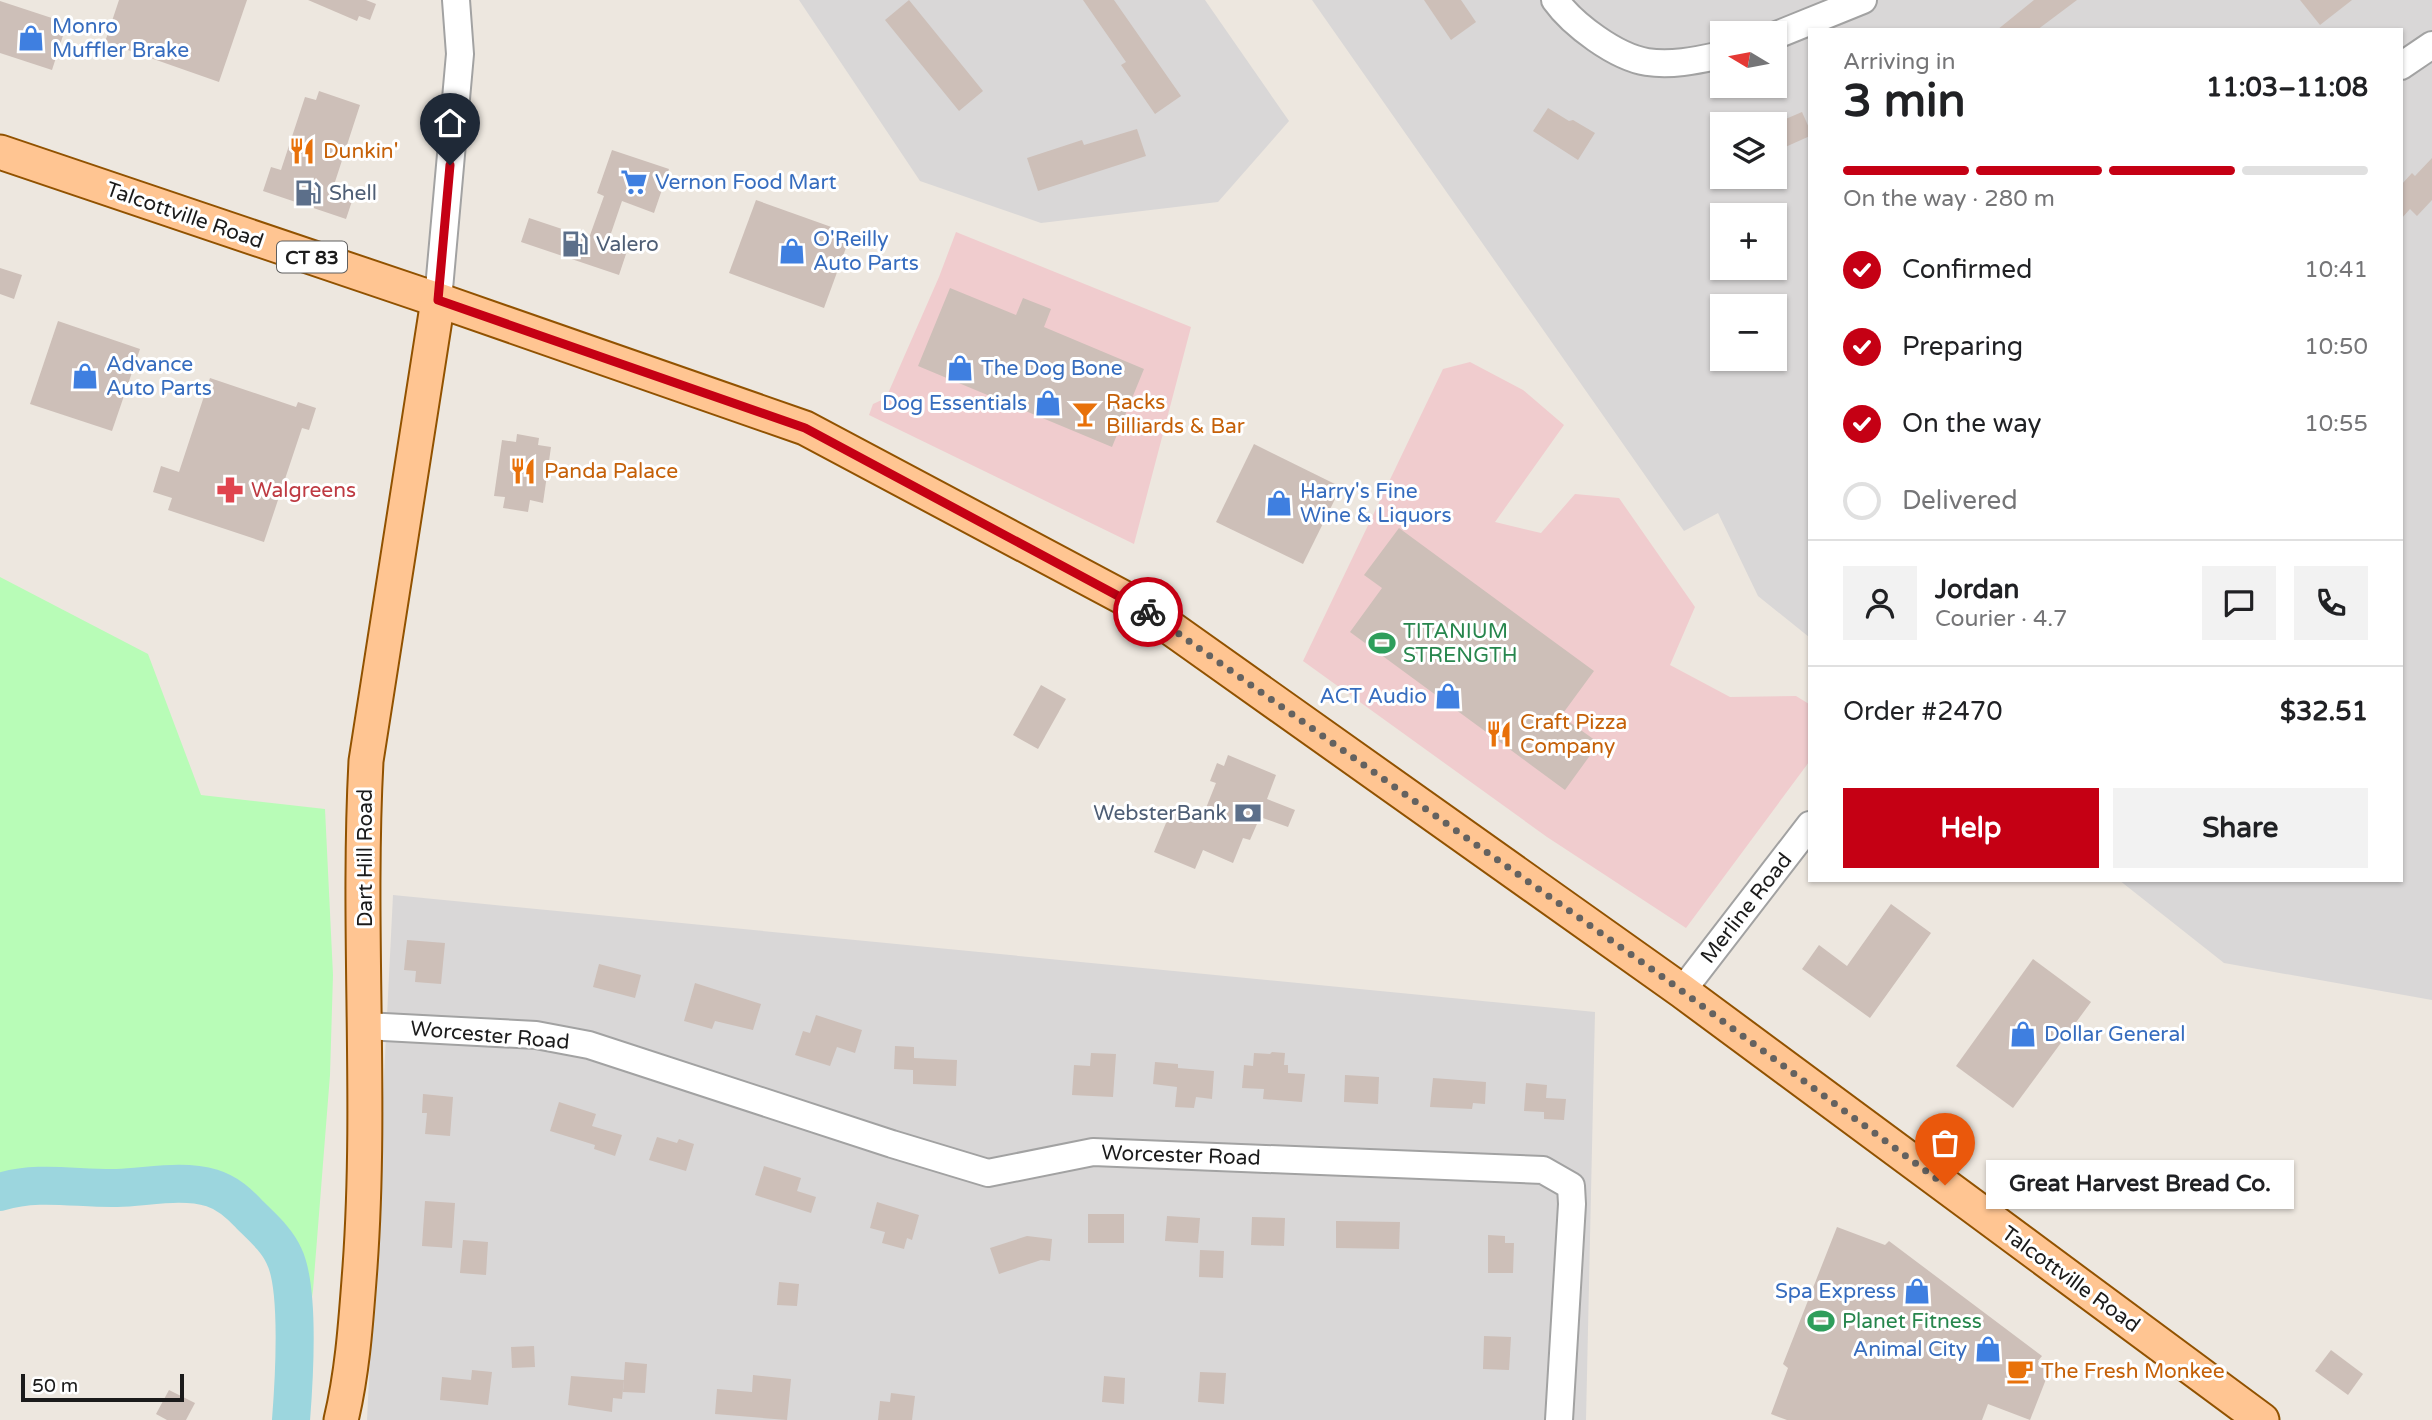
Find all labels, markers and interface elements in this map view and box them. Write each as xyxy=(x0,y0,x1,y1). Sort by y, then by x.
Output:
place label: Monro Muffler Brake xyxy=(52,14,189,63)
north arrow xyxy=(1710,21,1787,98)
map controls xyxy=(1710,21,1787,371)
shop icon: Monro Muffler Brake xyxy=(16,23,46,53)
text: Arriving in xyxy=(1843,48,1956,76)
text: 11:03–11:08 xyxy=(2206,72,2368,103)
text: 3 min xyxy=(1843,74,1966,129)
pin xyxy=(420,93,480,165)
icon: home xyxy=(431,104,469,142)
button: layers xyxy=(1710,112,1787,189)
restaurant icon: Dunkin' xyxy=(287,136,317,166)
place label: Dunkin' xyxy=(323,139,398,164)
supermarket icon: Vernon Food Mart xyxy=(619,167,649,197)
place label: Vernon Food Mart xyxy=(655,170,836,195)
street label: Talcottville Road xyxy=(103,177,267,254)
fuel station icon: Shell xyxy=(293,178,323,208)
place label: Shell xyxy=(329,181,377,206)
text: On the way · 280 m xyxy=(1843,185,2055,213)
button: + xyxy=(1710,203,1787,280)
place label: O'Reilly Auto Parts xyxy=(813,227,919,276)
fuel station icon: Valero xyxy=(560,229,590,259)
place label: Valero xyxy=(596,232,659,257)
shop icon: O'Reilly Auto Parts xyxy=(777,236,807,266)
road number: CT 83 xyxy=(277,242,347,272)
icon: check xyxy=(1843,251,1881,289)
text: Confirmed xyxy=(1902,254,2032,285)
text: 10:41 xyxy=(2304,256,2368,284)
button: − xyxy=(1710,294,1787,371)
icon: check xyxy=(1843,328,1881,366)
text: Preparing xyxy=(1902,331,2023,362)
text: 10:50 xyxy=(2304,333,2368,361)
place label: Advance Auto Parts xyxy=(106,352,212,401)
shop icon: The Dog Bone xyxy=(945,353,975,383)
place label: The Dog Bone xyxy=(981,356,1123,381)
shop icon: Advance Auto Parts xyxy=(70,361,100,391)
shop icon: Dog Essentials xyxy=(1033,388,1063,418)
place label: Racks Billiards & Bar xyxy=(1106,390,1245,439)
place label: Dog Essentials xyxy=(882,391,1027,416)
bar icon: Racks Billiards & Bar xyxy=(1070,399,1100,429)
icon: check xyxy=(1843,405,1881,443)
text: On the way xyxy=(1902,408,2042,439)
text: 10:55 xyxy=(2304,410,2368,438)
restaurant icon: Panda Palace xyxy=(508,456,538,486)
place label: Panda Palace xyxy=(544,459,678,484)
pharmacy icon: Walgreens xyxy=(215,475,245,505)
place label: Walgreens xyxy=(251,478,356,503)
place label: Harry's Fine Wine & Liquors xyxy=(1300,479,1451,528)
text: Delivered xyxy=(1902,485,2018,516)
shop icon: Harry's Fine Wine & Liquors xyxy=(1264,488,1294,518)
button: person xyxy=(1843,566,1917,640)
button: chat xyxy=(2202,566,2276,640)
button: phone xyxy=(2294,566,2368,640)
text: Jordan xyxy=(1935,574,2019,605)
courier xyxy=(1113,577,1183,647)
icon: bike xyxy=(1129,593,1167,631)
text: Courier · 4.7 xyxy=(1935,605,2068,633)
place label: TITANIUM STRENGTH xyxy=(1403,619,1518,668)
sports icon: TITANIUM STRENGTH xyxy=(1367,628,1397,658)
shop icon: ACT Audio xyxy=(1433,681,1463,711)
place label: ACT Audio xyxy=(1319,684,1427,709)
text: Order #2470 xyxy=(1843,696,2003,727)
text: $32.51 xyxy=(2280,696,2368,727)
place label: Craft Pizza Company xyxy=(1520,710,1627,759)
restaurant icon: Craft Pizza Company xyxy=(1484,719,1514,749)
button: Help xyxy=(1843,788,2099,868)
button: Share xyxy=(2113,788,2368,868)
street label: Dart Hill Road xyxy=(353,789,378,927)
bank icon: WebsterBank xyxy=(1233,798,1263,828)
place label: WebsterBank xyxy=(1093,801,1227,826)
street label: Merline Road xyxy=(1696,848,1797,969)
street label: Worcester Road xyxy=(409,1016,571,1055)
shop icon: Dollar General xyxy=(2008,1019,2038,1049)
place label: Dollar General xyxy=(2044,1022,2185,1047)
pin xyxy=(1915,1113,1975,1185)
icon: bag xyxy=(1926,1124,1964,1162)
street label: Worcester Road xyxy=(1101,1140,1261,1171)
callout: Great Harvest Bread Co. xyxy=(1987,1160,2295,1210)
text: Great Harvest Bread Co. xyxy=(2009,1170,2271,1198)
street label: Talcottville Road xyxy=(1997,1221,2145,1338)
shop icon: Spa Express xyxy=(1902,1276,1932,1306)
place label: Spa Express xyxy=(1775,1279,1896,1304)
sports icon: Planet Fitness xyxy=(1806,1306,1836,1336)
place label: Planet Fitness xyxy=(1842,1309,1982,1334)
shop icon: Animal City xyxy=(1973,1334,2003,1364)
place label: Animal City xyxy=(1853,1337,1967,1362)
cafe icon: The Fresh Monkee xyxy=(2005,1356,2035,1386)
place label: The Fresh Monkee xyxy=(2041,1359,2225,1384)
scale bar xyxy=(21,1371,184,1403)
text: 50 m xyxy=(32,1375,78,1397)

